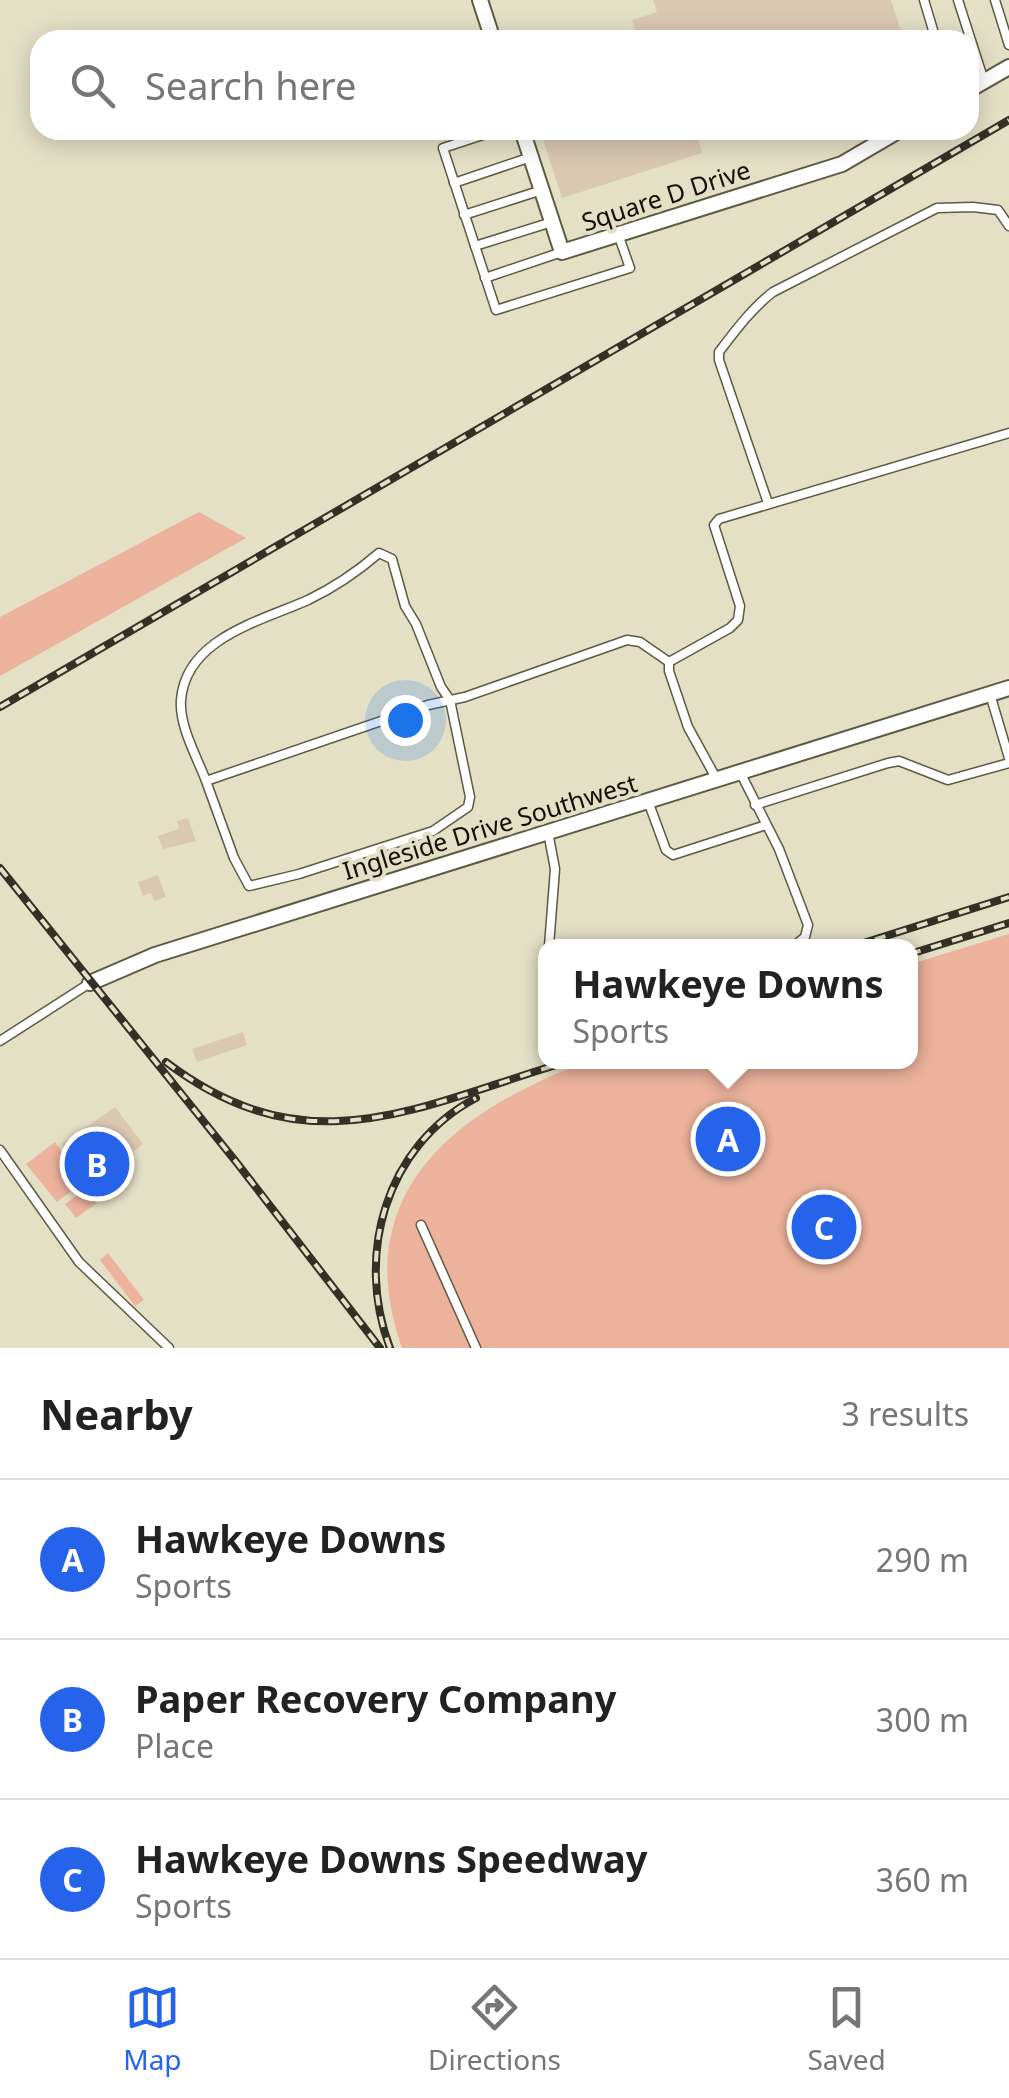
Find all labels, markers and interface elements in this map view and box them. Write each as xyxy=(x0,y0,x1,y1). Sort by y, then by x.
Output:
search box xyxy=(30,30,979,140)
icon: search xyxy=(65,58,120,113)
text: Search here xyxy=(145,59,356,111)
street label: Square D Drive xyxy=(577,152,754,238)
your location xyxy=(380,695,431,746)
street label: Ingleside Drive Southwest xyxy=(338,765,641,887)
popup xyxy=(538,939,918,1069)
text: Hawkeye Downs xyxy=(572,957,884,1009)
text: Sports xyxy=(572,1009,669,1052)
pin: A xyxy=(696,1102,760,1176)
pin: B xyxy=(64,1126,130,1202)
pin: C xyxy=(792,1190,856,1264)
text: Nearby xyxy=(40,1385,193,1442)
text: 3 results xyxy=(842,1392,969,1435)
text: Hawkeye Downs xyxy=(135,1512,446,1564)
text: A xyxy=(61,1538,84,1581)
text: 290 m xyxy=(876,1538,969,1581)
text: Sports xyxy=(135,1564,232,1607)
text: Paper Recovery Company xyxy=(135,1672,616,1724)
text: B xyxy=(62,1698,83,1741)
text: 300 m xyxy=(876,1698,969,1741)
text: Place xyxy=(135,1724,214,1767)
text: Hawkeye Downs Speedway xyxy=(135,1832,647,1884)
text: C xyxy=(62,1858,83,1901)
text: 360 m xyxy=(876,1858,969,1901)
text: Sports xyxy=(135,1884,232,1927)
tab: Map xyxy=(123,1980,182,2078)
tab: Directions xyxy=(428,1980,561,2078)
tab: Saved xyxy=(807,1980,886,2078)

